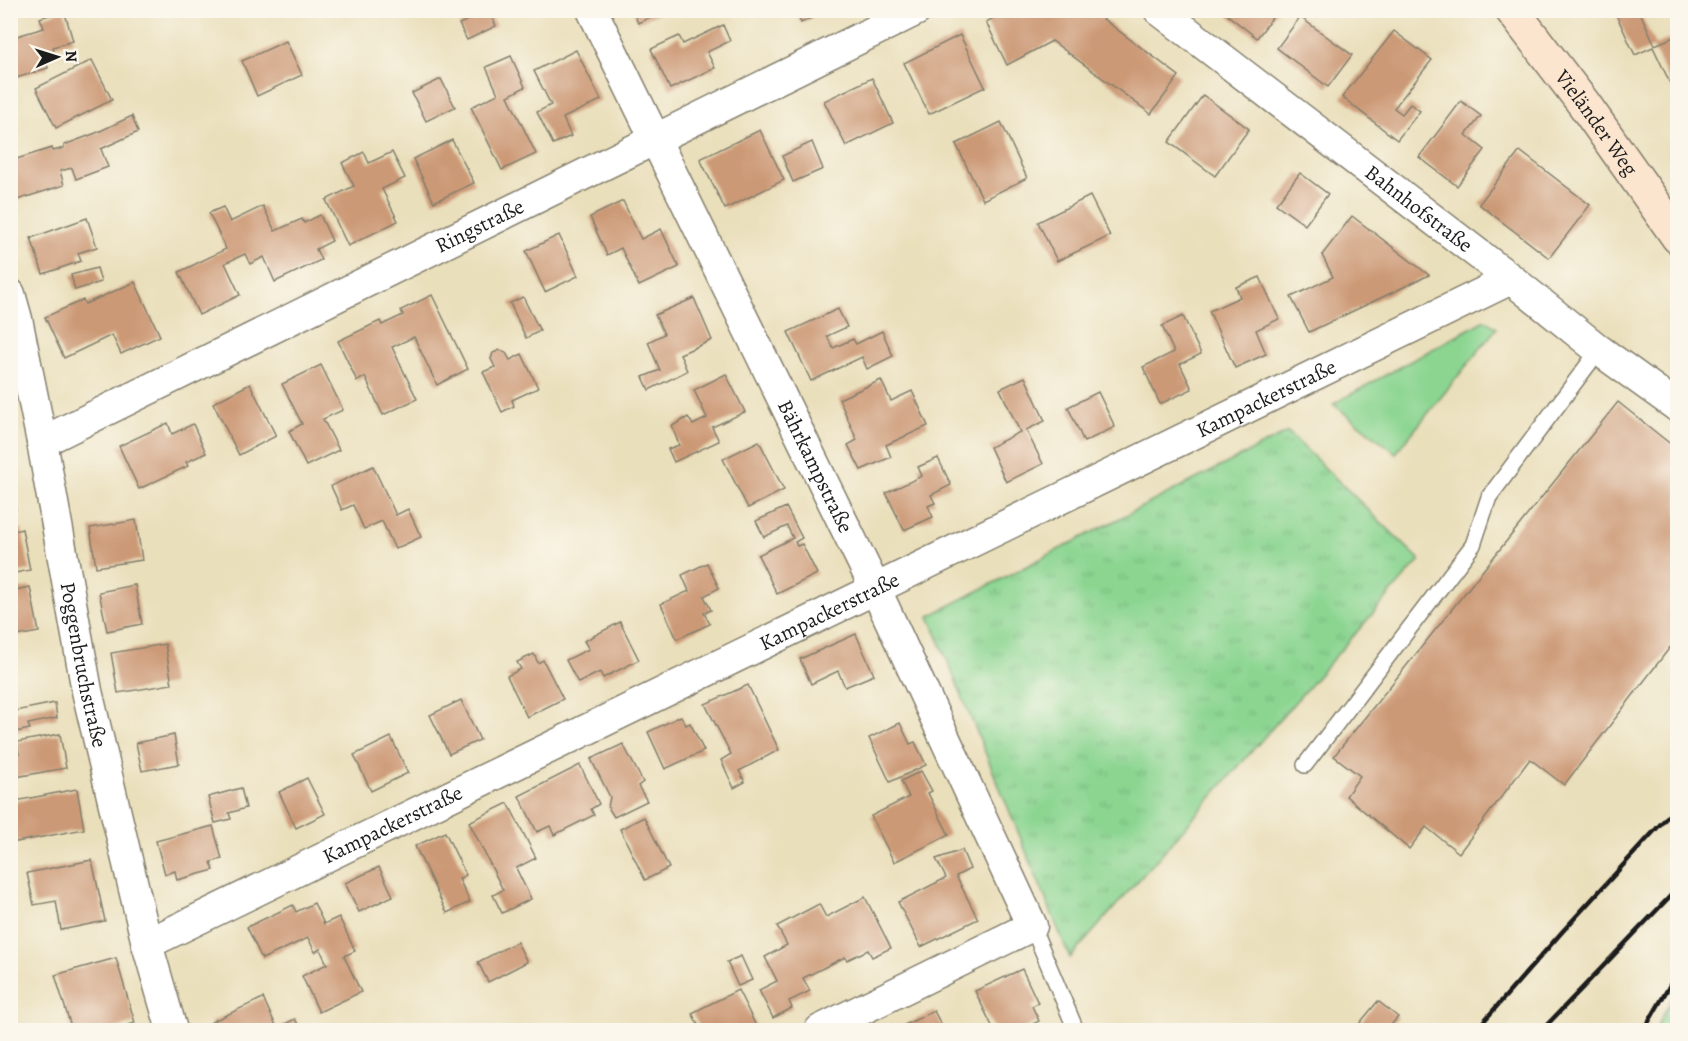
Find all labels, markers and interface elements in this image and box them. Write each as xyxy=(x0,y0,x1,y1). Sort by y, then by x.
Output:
north arrow xyxy=(27,27,87,87)
text: N xyxy=(60,50,82,63)
street label: Vieländer Weg xyxy=(1548,63,1645,182)
street label: Bahnhofstraße xyxy=(1359,158,1478,259)
street label: Ringstraße xyxy=(431,192,529,260)
street label: Kampackerstraße xyxy=(1191,352,1341,444)
street label: Bährkampstraße xyxy=(771,395,860,537)
street label: Kampackerstraße xyxy=(755,565,904,657)
street label: Poggenbruchstraße xyxy=(54,580,114,750)
street label: Kampackerstraße xyxy=(318,778,467,870)

